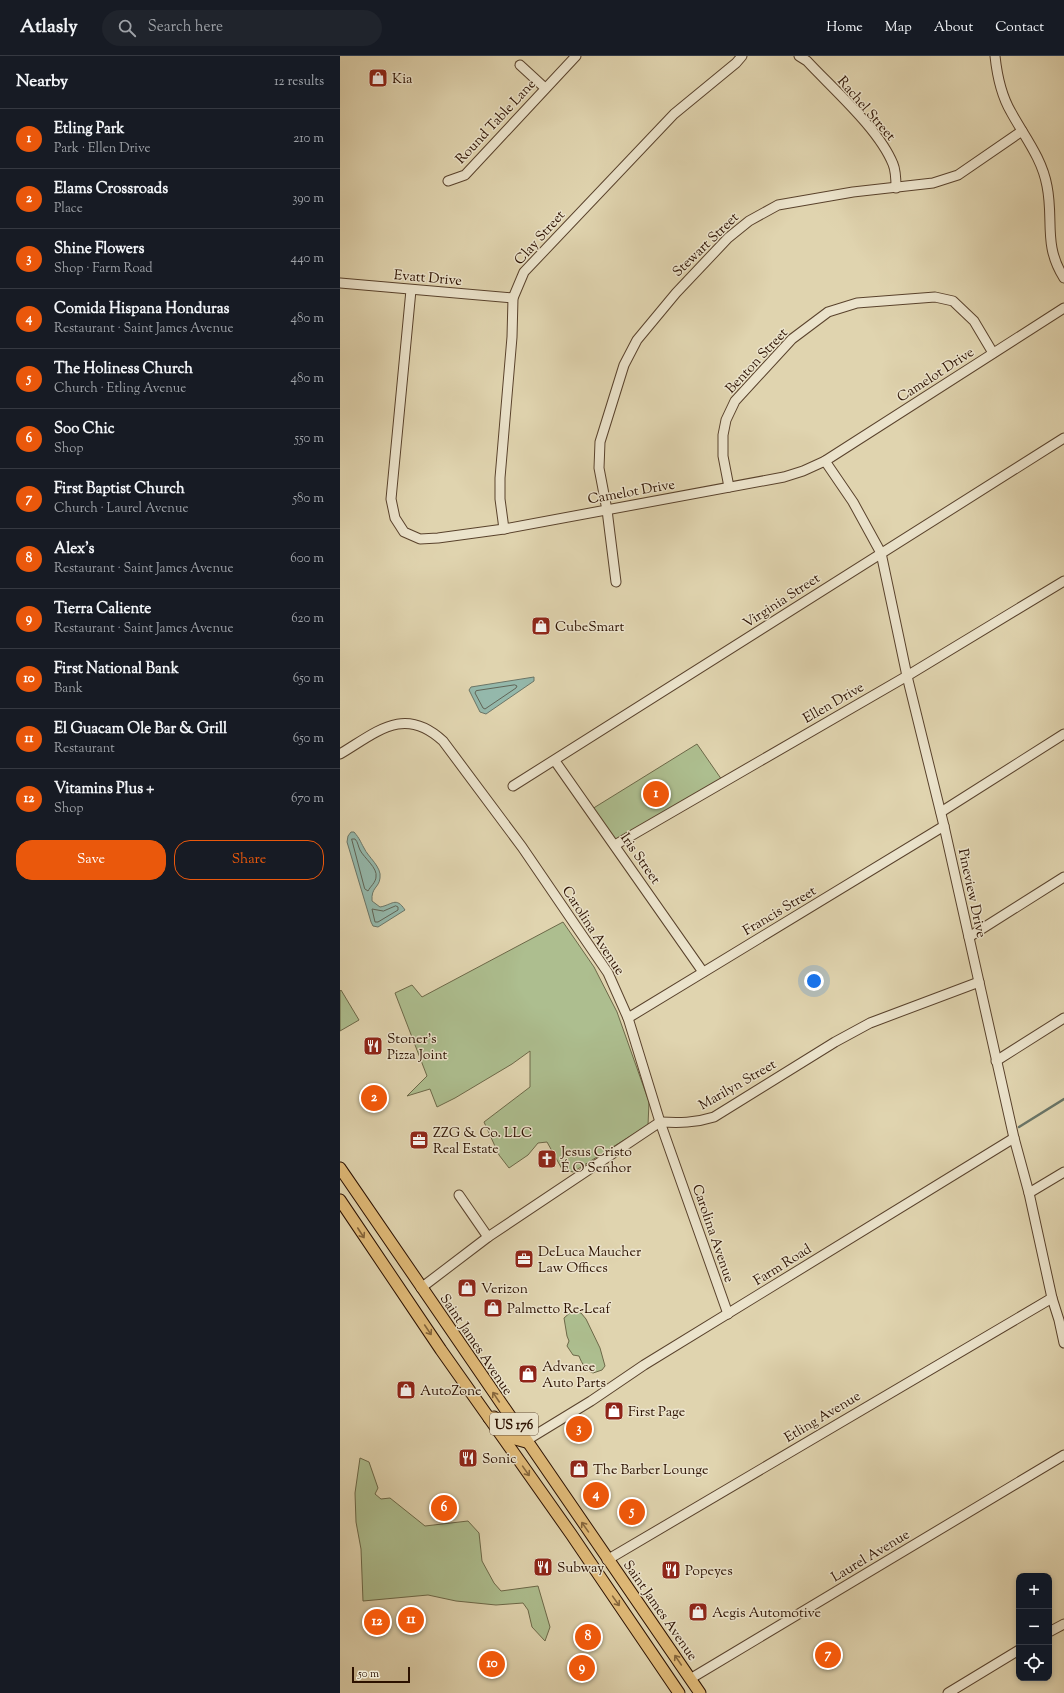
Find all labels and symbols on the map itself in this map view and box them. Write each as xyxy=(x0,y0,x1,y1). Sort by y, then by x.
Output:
shop icon: Kia xyxy=(367,67,389,89)
place label: Kia xyxy=(392,70,413,90)
street label: Rachel Street xyxy=(832,73,899,146)
street label: Round Table Lane xyxy=(452,75,541,169)
street label: Clay Street xyxy=(510,206,571,270)
street label: Stewart Street xyxy=(669,208,744,282)
street label: Evatt Drive xyxy=(393,266,463,292)
street label: Benton Street xyxy=(722,324,793,399)
street label: Camelot Drive xyxy=(894,343,979,408)
street label: Camelot Drive xyxy=(586,475,677,510)
street label: Virginia Street xyxy=(740,569,825,634)
shop icon: CubeSmart xyxy=(530,615,552,637)
place label: CubeSmart xyxy=(555,618,625,638)
street label: Ellen Drive xyxy=(800,678,868,729)
pin: 1 xyxy=(643,779,669,809)
street label: Iris Street xyxy=(614,829,664,889)
street label: Pineview Drive xyxy=(952,847,990,940)
street label: Francis Street xyxy=(740,882,821,941)
street label: Carolina Avenue xyxy=(556,883,629,980)
your location xyxy=(804,971,824,991)
place label: Stoner's Pizza Joint xyxy=(387,1030,448,1066)
restaurant icon: Stoner's Pizza Joint xyxy=(362,1035,384,1057)
street label: Marilyn Street xyxy=(696,1055,781,1116)
pin: 2 xyxy=(361,1083,387,1113)
place label: ZZG & Co. LLC Real Estate xyxy=(433,1124,532,1160)
office icon: ZZG & Co. LLC Real Estate xyxy=(408,1129,430,1151)
place label: Jesus Cristo É O Senhor xyxy=(560,1143,632,1179)
church icon: Jesus Cristo É O Senhor xyxy=(536,1148,558,1170)
street label: Carolina Avenue xyxy=(686,1182,738,1285)
one-way arrow xyxy=(357,1227,365,1238)
street label: Farm Road xyxy=(750,1240,816,1291)
place label: DeLuca Maucher Law Offices xyxy=(538,1243,642,1279)
office icon: DeLuca Maucher Law Offices xyxy=(513,1248,535,1270)
shop icon: Verizon xyxy=(456,1277,478,1299)
place label: Verizon xyxy=(481,1280,528,1300)
street label: Saint James Avenue xyxy=(434,1290,517,1400)
shop icon: Palmetto Re-Leaf xyxy=(482,1297,504,1319)
place label: Palmetto Re-Leaf xyxy=(507,1300,612,1320)
one-way arrow xyxy=(424,1324,432,1335)
place label: Advance Auto Parts xyxy=(542,1358,606,1394)
shop icon: Advance Auto Parts xyxy=(517,1363,539,1385)
shop icon: AutoZone xyxy=(395,1379,417,1401)
place label: AutoZone xyxy=(420,1382,482,1402)
street label: Etling Avenue xyxy=(781,1387,865,1448)
one-way arrow xyxy=(492,1392,500,1403)
shop icon: First Page xyxy=(603,1400,625,1422)
place label: First Page xyxy=(628,1403,685,1423)
road number: US 176 xyxy=(490,1413,538,1435)
pin: 3 xyxy=(566,1414,592,1444)
restaurant icon: Sonic xyxy=(457,1447,479,1469)
place label: Sonic xyxy=(482,1450,517,1470)
shop icon: The Barber Lounge xyxy=(568,1458,590,1480)
place label: The Barber Lounge xyxy=(593,1461,709,1481)
one-way arrow xyxy=(522,1466,530,1477)
pin: 4 xyxy=(583,1480,609,1510)
pin: 6 xyxy=(431,1493,457,1523)
pin: 5 xyxy=(619,1497,645,1527)
one-way arrow xyxy=(581,1522,589,1533)
street label: Laurel Avenue xyxy=(828,1525,914,1588)
restaurant icon: Subway xyxy=(532,1556,554,1578)
street label: Saint James Avenue xyxy=(617,1557,702,1665)
place label: Subway xyxy=(557,1559,604,1579)
restaurant icon: Popeyes xyxy=(660,1559,682,1581)
place label: Popeyes xyxy=(685,1562,733,1582)
one-way arrow xyxy=(612,1595,620,1606)
shop icon: Aegis Automotive xyxy=(687,1601,709,1623)
place label: Aegis Automotive xyxy=(712,1604,821,1624)
pin: 11 xyxy=(398,1605,424,1635)
pin: 12 xyxy=(364,1607,390,1637)
pin: 8 xyxy=(575,1622,601,1652)
pin: 7 xyxy=(815,1640,841,1670)
pin: 10 xyxy=(479,1649,505,1679)
pin: 9 xyxy=(569,1653,595,1683)
one-way arrow xyxy=(674,1655,682,1666)
scale bar xyxy=(352,1665,410,1684)

